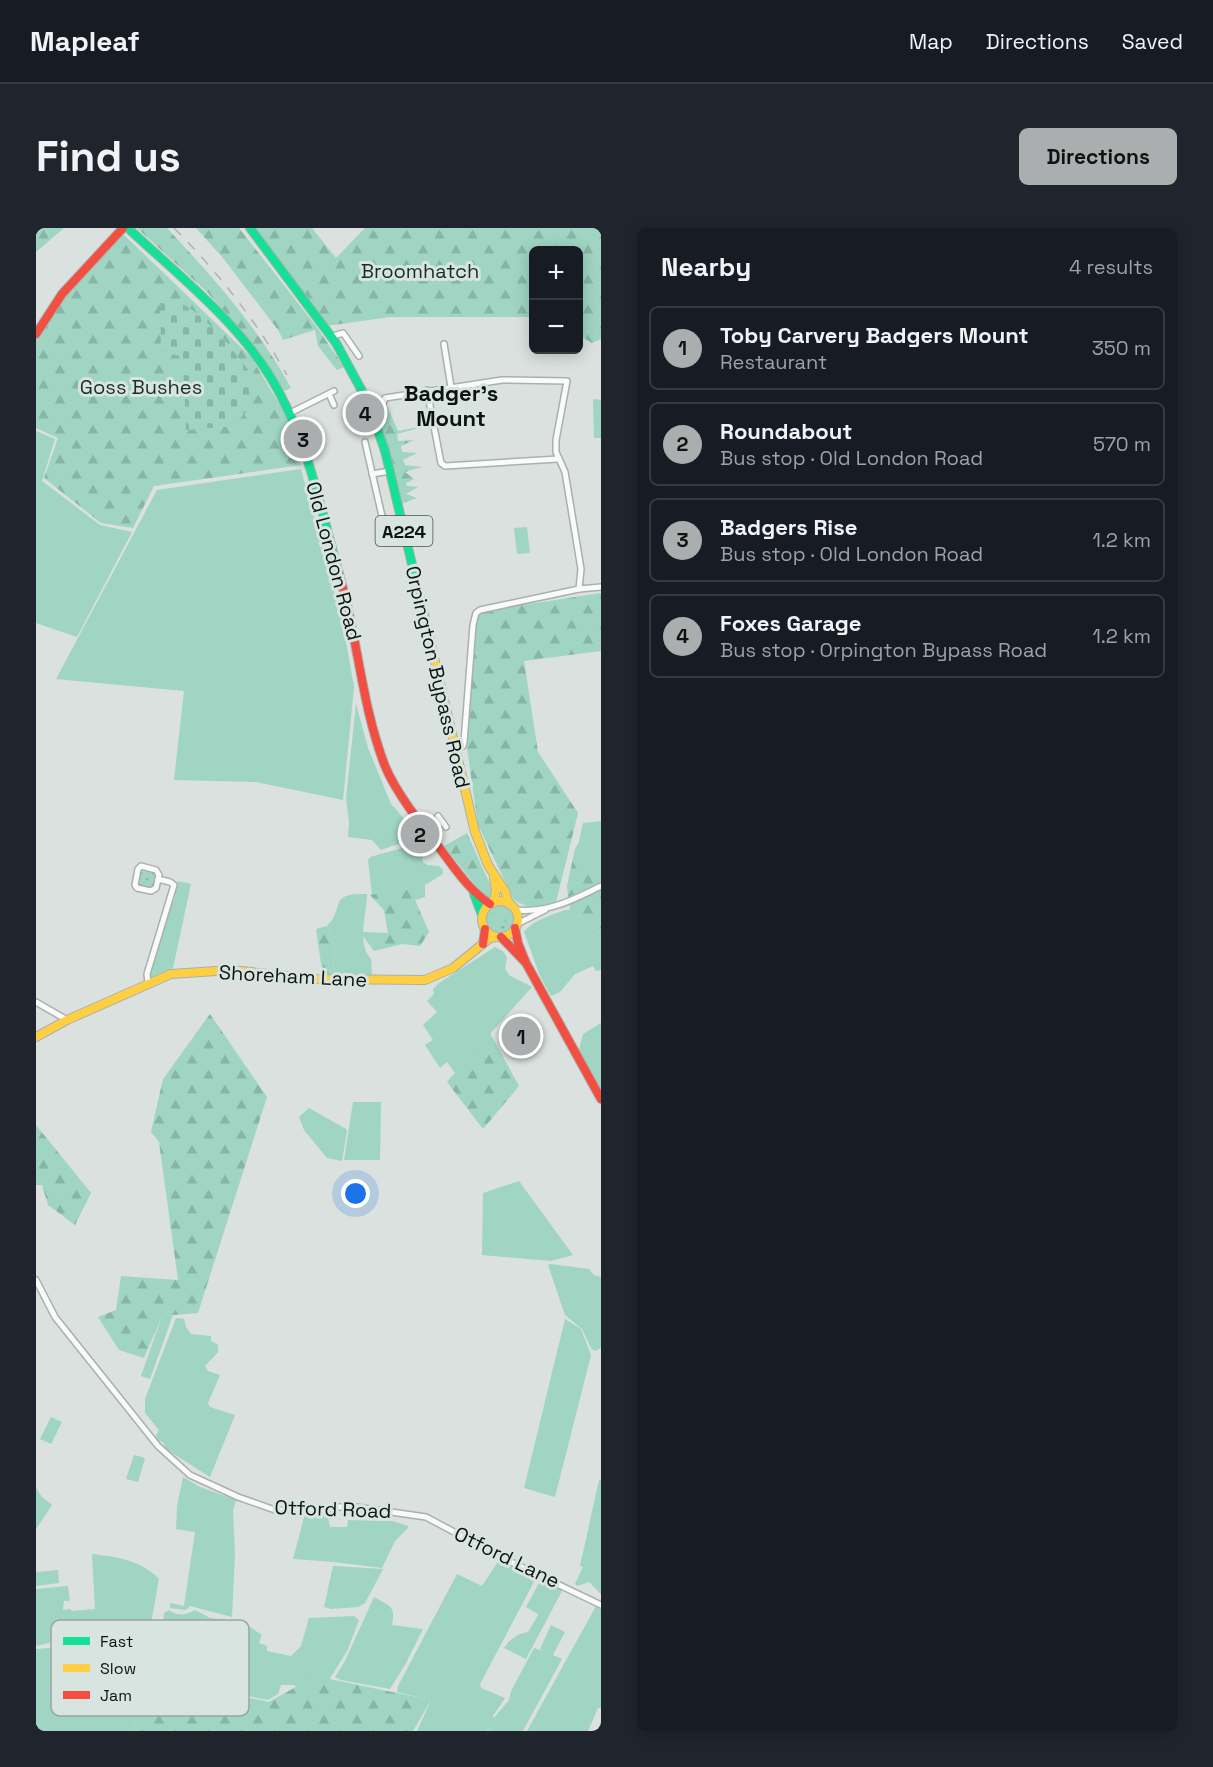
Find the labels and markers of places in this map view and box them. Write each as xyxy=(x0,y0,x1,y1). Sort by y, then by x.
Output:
pin: 4 xyxy=(346,390,384,435)
pin: 3 xyxy=(284,416,322,462)
pin: 2 xyxy=(400,812,440,856)
pin: 1 xyxy=(502,1014,540,1058)

